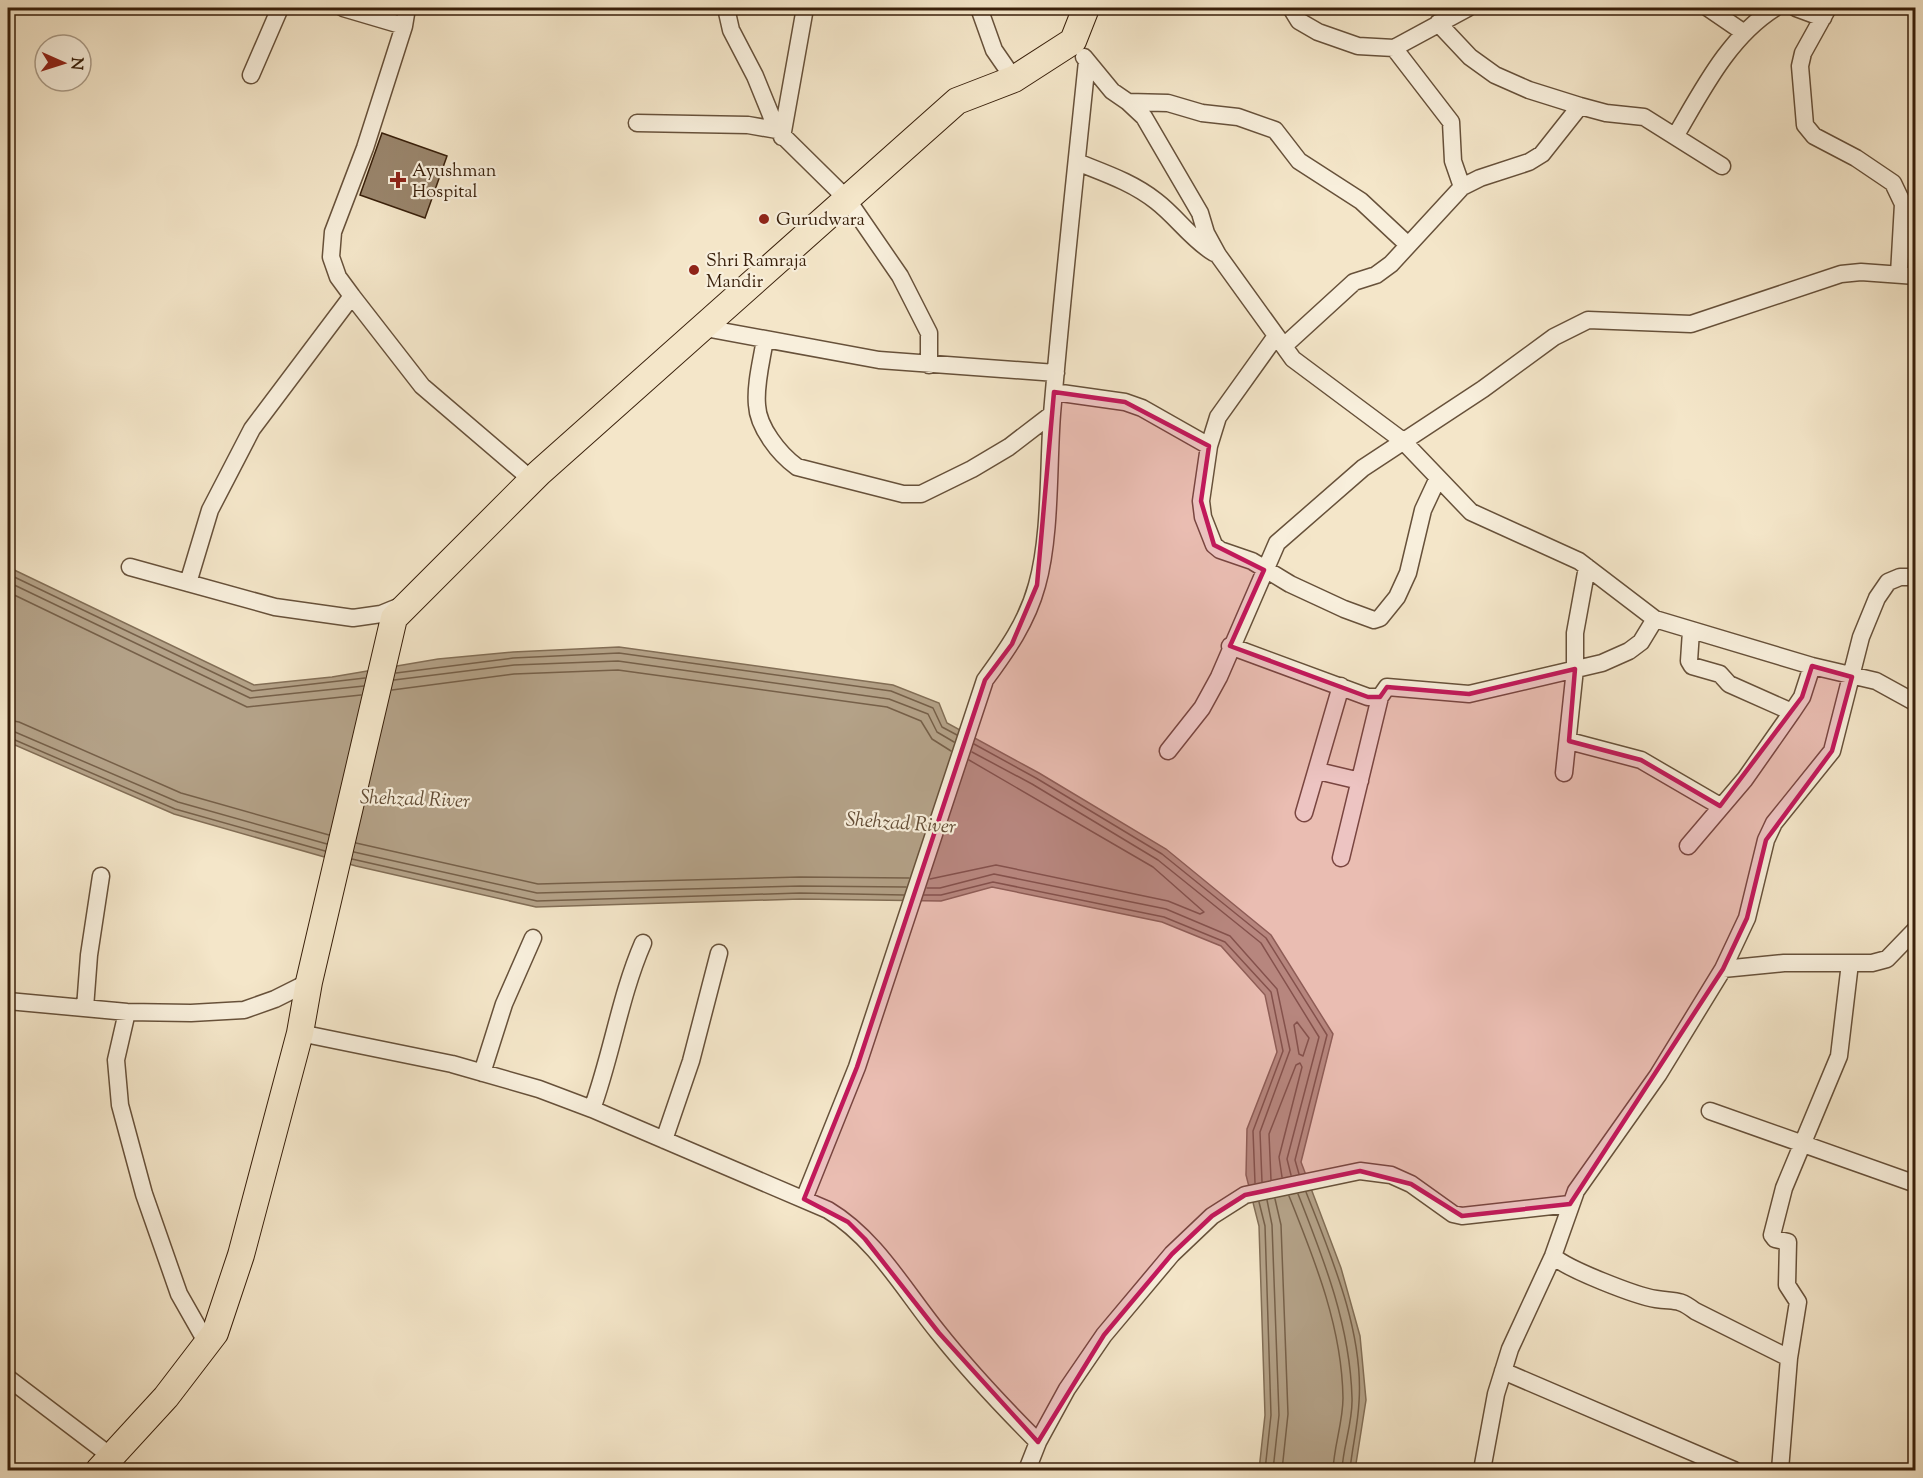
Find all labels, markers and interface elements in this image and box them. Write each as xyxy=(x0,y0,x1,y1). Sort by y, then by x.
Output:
north arrow xyxy=(33,33,93,93)
text: N xyxy=(64,57,87,71)
place label: Ayushman Hospital xyxy=(412,159,497,206)
marker: Ayushman Hospital xyxy=(389,171,407,189)
place label: Gurudwara xyxy=(776,208,865,234)
marker: Gurudwara xyxy=(757,212,771,226)
place label: Shri Ramraja Mandir xyxy=(706,249,807,296)
marker: Shri Ramraja Mandir xyxy=(687,263,701,277)
water label: Shehzad River xyxy=(359,784,470,817)
water label: Shehzad River xyxy=(845,806,957,843)

